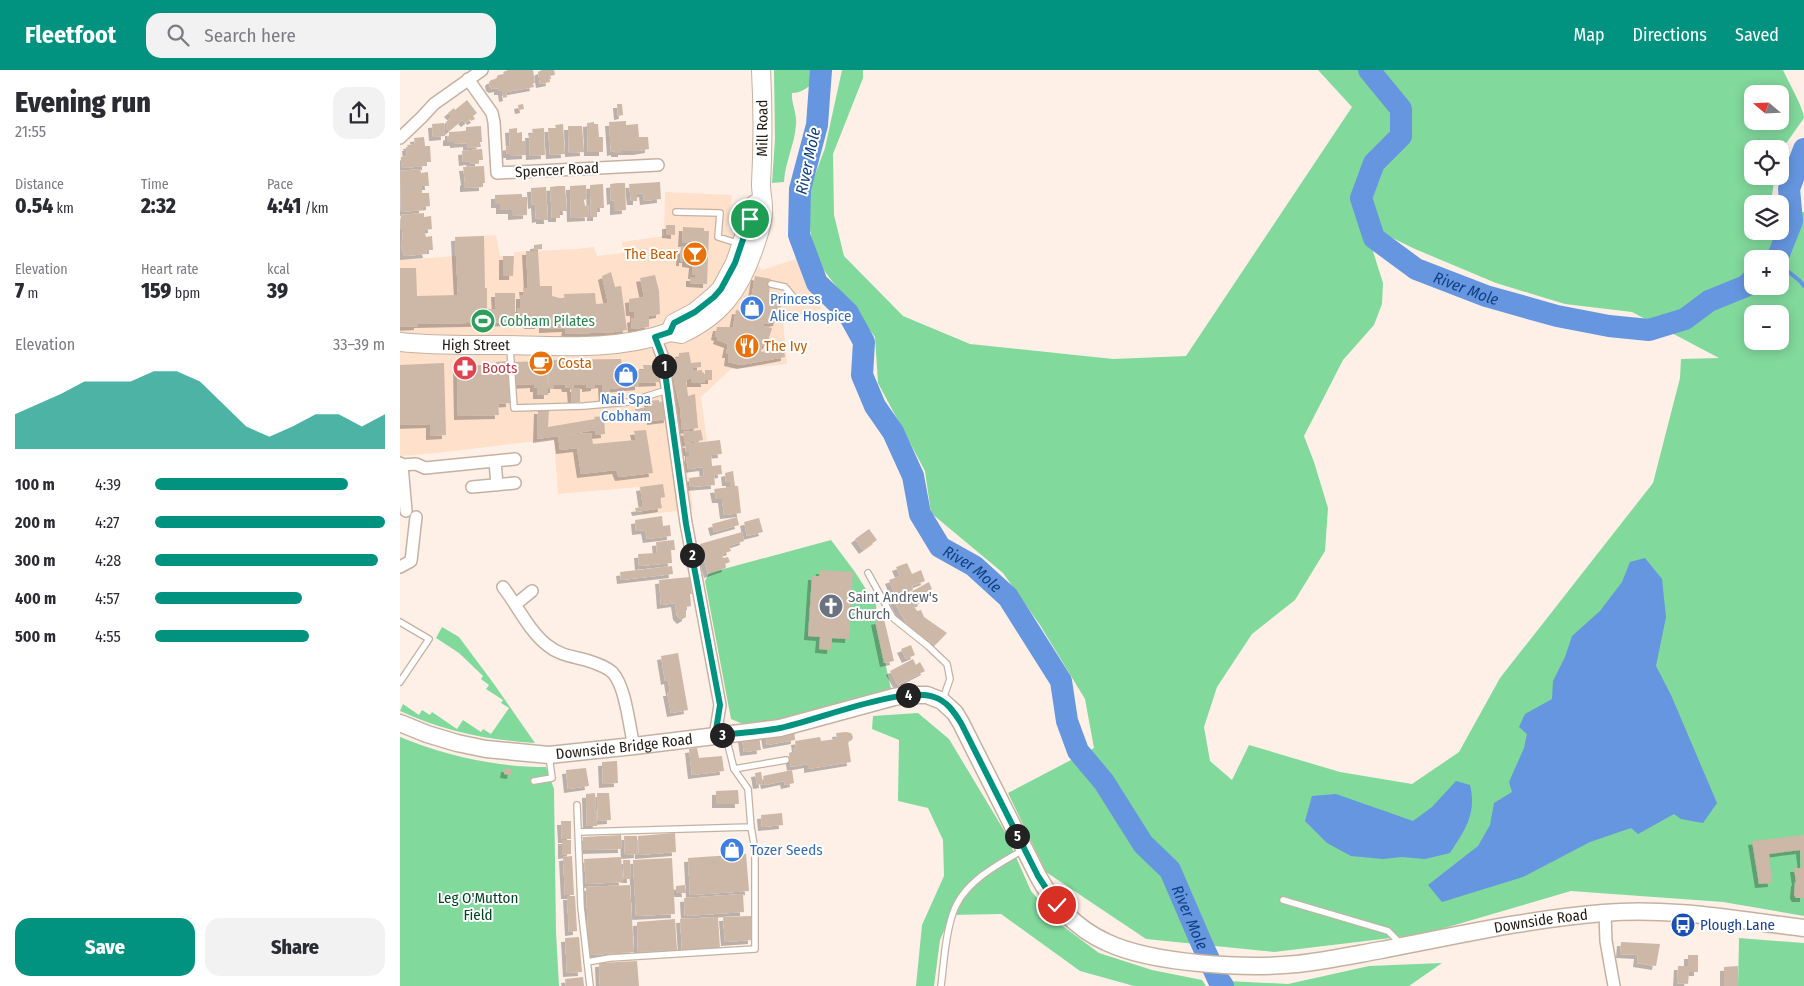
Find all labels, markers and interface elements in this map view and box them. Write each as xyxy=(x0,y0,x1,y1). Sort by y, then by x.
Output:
search box xyxy=(146,13,496,58)
text: Fleetfoot xyxy=(25,21,116,49)
icon: search xyxy=(164,21,192,49)
text: Search here xyxy=(204,24,296,47)
text: Map xyxy=(1573,24,1605,46)
text: Directions xyxy=(1633,24,1707,46)
text: Saved xyxy=(1735,24,1779,46)
north arrow xyxy=(1744,85,1789,130)
map controls xyxy=(1744,85,1789,350)
text: Evening run xyxy=(15,86,151,119)
button: share xyxy=(333,87,385,139)
street label: Mill Road xyxy=(753,99,772,157)
text: 21:55 xyxy=(15,122,46,141)
water label: River Mole xyxy=(792,125,824,196)
button: locate xyxy=(1744,140,1789,185)
street label: Spencer Road xyxy=(515,159,599,181)
text: Distance xyxy=(15,176,64,193)
text: Time xyxy=(141,176,169,193)
text: Pace xyxy=(267,176,293,193)
text: 0.54 xyxy=(15,193,53,219)
text: 2:32 xyxy=(141,193,176,219)
text: 4:41 xyxy=(267,193,301,219)
button: layers xyxy=(1744,195,1789,240)
pin xyxy=(729,198,771,240)
text: km xyxy=(53,200,74,217)
text: /km xyxy=(301,200,329,217)
icon: arrive xyxy=(736,205,764,233)
bar icon: The Bear xyxy=(682,241,708,267)
place label: The Bear xyxy=(624,245,679,263)
button: + xyxy=(1744,250,1789,295)
text: Elevation xyxy=(15,261,68,278)
text: Heart rate xyxy=(141,261,198,278)
text: kcal xyxy=(267,261,290,278)
water label: River Mole xyxy=(1431,267,1501,309)
text: 7 xyxy=(15,278,24,304)
text: 159 xyxy=(141,278,171,304)
text: 39 xyxy=(267,278,288,304)
text: m xyxy=(24,285,38,302)
text: bpm xyxy=(171,285,200,302)
place label: Princess Alice Hospice xyxy=(770,290,851,325)
shop icon: Princess Alice Hospice xyxy=(739,295,765,321)
button: − xyxy=(1744,305,1789,350)
sports icon: Cobham Pilates xyxy=(470,308,496,334)
place label: Cobham Pilates xyxy=(500,312,595,330)
restaurant icon: The Ivy xyxy=(734,333,760,359)
text: Elevation xyxy=(15,335,75,354)
text: 33–39 m xyxy=(333,335,385,354)
street label: High Street xyxy=(442,336,510,354)
place label: The Ivy xyxy=(764,337,807,355)
cafe icon: Costa xyxy=(528,350,554,376)
place label: Costa xyxy=(558,354,592,372)
pin: 1 xyxy=(652,354,676,378)
pharmacy icon: Boots xyxy=(452,355,478,381)
text: 1 xyxy=(662,358,667,375)
place label: Boots xyxy=(482,359,517,377)
shop icon: Nail Spa Cobham xyxy=(613,362,639,388)
place label: Nail Spa Cobham xyxy=(601,390,651,425)
text: 100 m xyxy=(15,475,55,494)
text: 4:39 xyxy=(95,475,121,494)
text: 200 m xyxy=(15,513,55,532)
text: 4:27 xyxy=(95,513,120,532)
water label: River Mole xyxy=(940,541,1006,596)
pin: 2 xyxy=(680,542,704,568)
text: 2 xyxy=(689,547,696,564)
text: 300 m xyxy=(15,551,56,570)
text: 4:28 xyxy=(95,551,121,570)
place label: Saint Andrew's Church xyxy=(848,588,938,623)
text: 400 m xyxy=(15,589,56,608)
text: 4:57 xyxy=(95,589,120,608)
church icon: Saint Andrew's Church xyxy=(818,593,844,619)
text: 500 m xyxy=(15,627,56,646)
text: 4:55 xyxy=(95,627,121,646)
pin: 4 xyxy=(896,682,920,708)
text: 4 xyxy=(905,687,912,704)
pin: 3 xyxy=(710,722,734,748)
text: 3 xyxy=(719,727,726,744)
street label: Downside Bridge Road xyxy=(555,730,694,763)
pin: 5 xyxy=(1004,824,1030,848)
text: 5 xyxy=(1014,828,1021,845)
shop icon: Tozer Seeds xyxy=(719,837,745,863)
place label: Tozer Seeds xyxy=(750,841,823,859)
water label: River Mole xyxy=(1168,882,1213,953)
pin xyxy=(1036,884,1078,926)
park label: Leg O'Mutton Field xyxy=(438,889,518,924)
icon: check xyxy=(1043,891,1071,919)
street label: Downside Road xyxy=(1492,905,1589,937)
bus stop icon: Plough Lane xyxy=(1670,912,1696,938)
place label: Plough Lane xyxy=(1700,916,1775,934)
button: Save xyxy=(15,918,195,976)
button: Share xyxy=(205,918,385,976)

